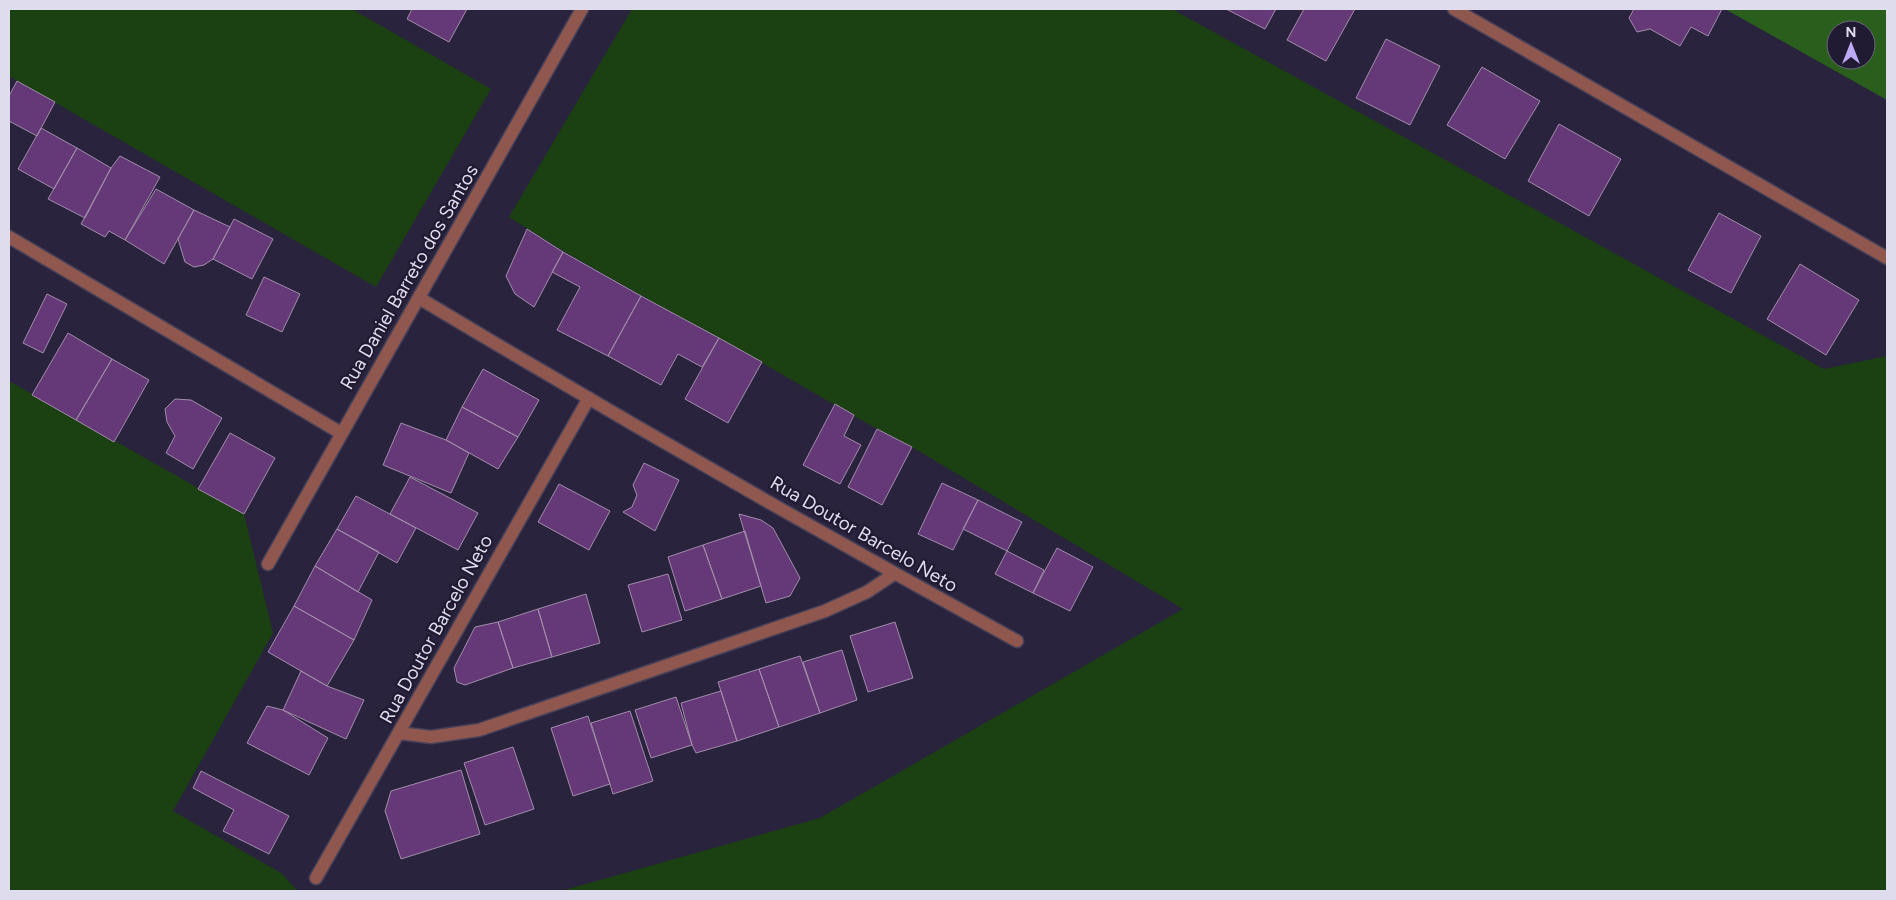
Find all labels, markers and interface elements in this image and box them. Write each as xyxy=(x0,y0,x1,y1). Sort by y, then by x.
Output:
north arrow xyxy=(1826,20,1876,70)
text: N xyxy=(1846,24,1856,41)
street label: Rua Daniel Barreto dos Santos xyxy=(335,160,483,394)
street label: Rua Doutor Barcelo Neto xyxy=(766,471,962,597)
street label: Rua Doutor Barcelo Neto xyxy=(374,531,498,727)

